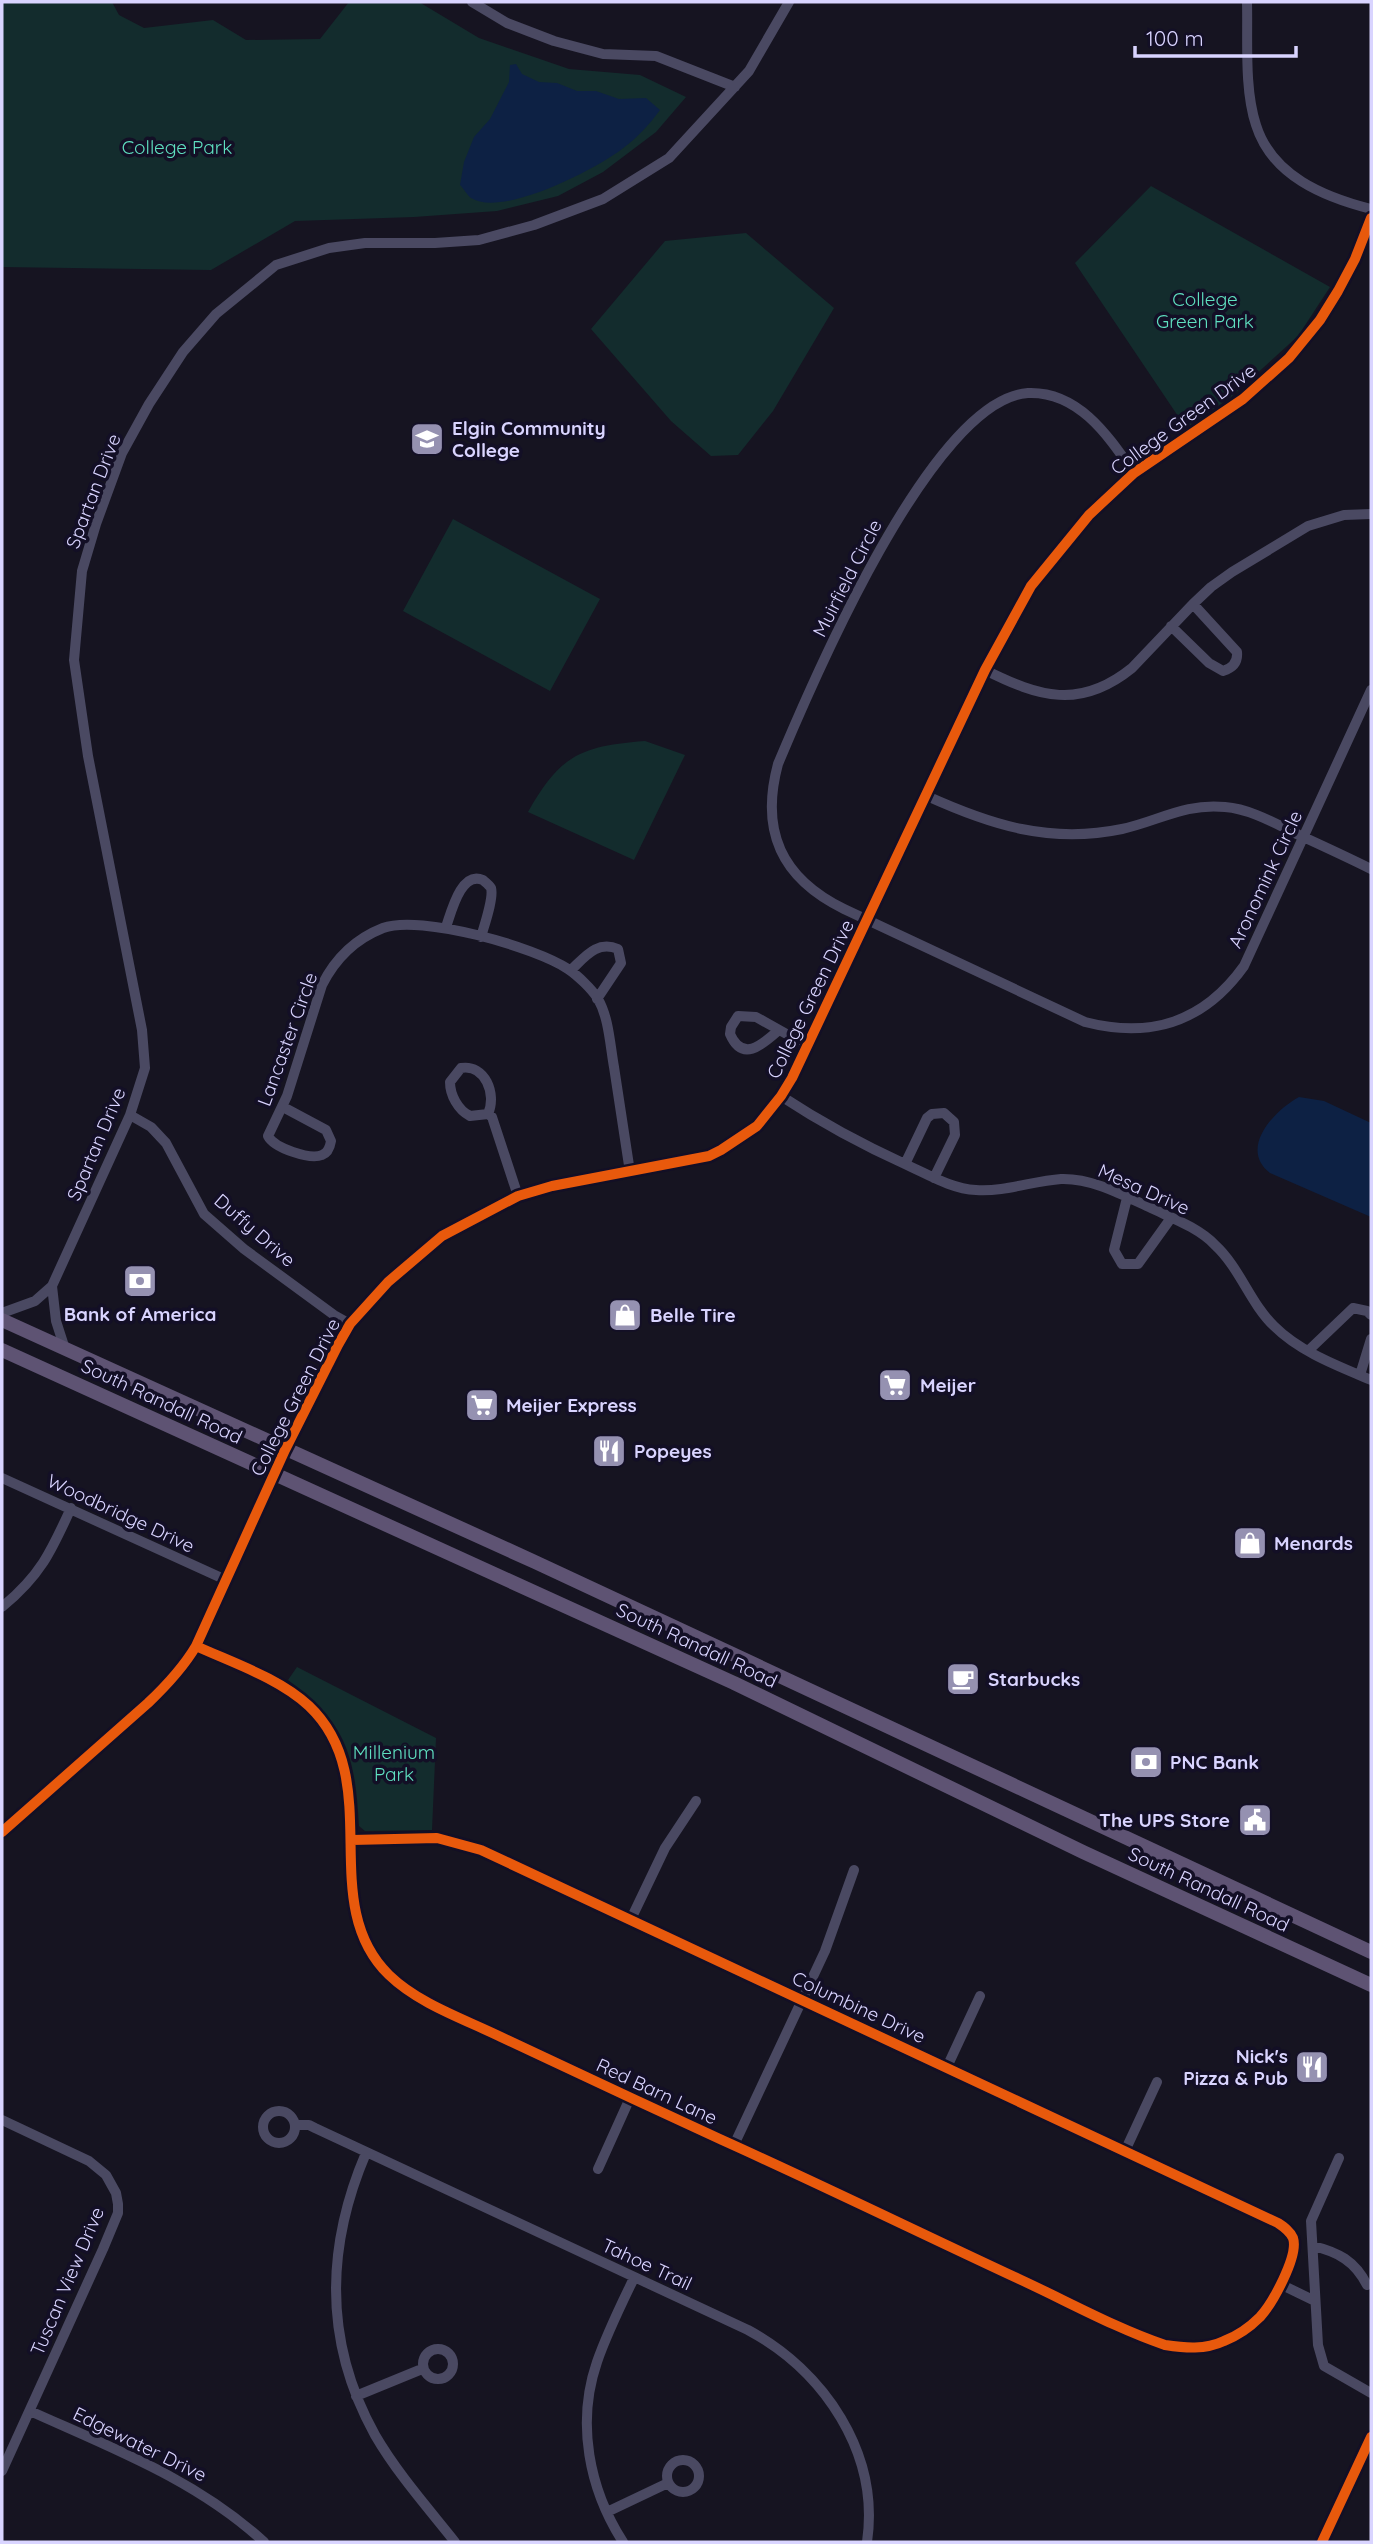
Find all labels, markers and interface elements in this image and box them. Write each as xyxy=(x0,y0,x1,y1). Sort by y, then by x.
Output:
scale bar xyxy=(1135,14,1296,58)
text: 100 m xyxy=(1146,25,1204,51)
park label: College Park xyxy=(122,135,232,159)
park label: College Green Park xyxy=(1156,287,1254,333)
street label: College Green Drive xyxy=(1106,358,1260,480)
place label: Elgin Community College xyxy=(452,416,606,462)
school or university icon: Elgin Community College xyxy=(408,420,446,458)
street label: Spartan Drive xyxy=(60,430,126,552)
street label: Muirfield Circle xyxy=(807,515,887,641)
street label: Aronomink Circle xyxy=(1223,806,1307,952)
street label: College Green Drive xyxy=(761,916,859,1082)
street label: Lancaster Circle xyxy=(252,969,322,1109)
street label: Spartan Drive xyxy=(61,1084,131,1204)
street label: Mesa Drive xyxy=(1094,1158,1194,1220)
street label: Duffy Drive xyxy=(209,1188,301,1272)
bank icon: Bank of America xyxy=(121,1262,159,1300)
shop icon: Belle Tire xyxy=(606,1296,644,1334)
place label: Bank of America xyxy=(64,1302,216,1326)
place label: Belle Tire xyxy=(650,1303,736,1327)
street label: College Green Drive xyxy=(245,1314,345,1480)
street label: South Randall Road xyxy=(78,1353,246,1449)
supermarket icon: Meijer xyxy=(876,1366,914,1404)
place label: Meijer xyxy=(920,1373,976,1397)
supermarket icon: Meijer Express xyxy=(463,1386,501,1424)
place label: Meijer Express xyxy=(506,1393,637,1417)
restaurant icon: Popeyes xyxy=(590,1432,628,1470)
place label: Popeyes xyxy=(634,1439,712,1463)
street label: Woodbridge Drive xyxy=(43,1468,199,1558)
shop icon: Menards xyxy=(1231,1524,1269,1562)
place label: Menards xyxy=(1274,1531,1353,1555)
street label: South Randall Road xyxy=(613,1597,781,1693)
cafe icon: Starbucks xyxy=(944,1660,982,1698)
place label: Starbucks xyxy=(988,1667,1080,1691)
park label: Millenium Park xyxy=(353,1740,435,1786)
bank icon: PNC Bank xyxy=(1127,1743,1165,1781)
place label: PNC Bank xyxy=(1170,1750,1259,1774)
public building icon: The UPS Store xyxy=(1236,1801,1274,1839)
place label: The UPS Store xyxy=(1099,1808,1230,1832)
street label: South Randall Road xyxy=(1125,1841,1293,1937)
street label: Columbine Drive xyxy=(788,1966,930,2048)
place label: Nick's Pizza & Pub xyxy=(1183,2044,1288,2090)
restaurant icon: Nick's Pizza & Pub xyxy=(1293,2048,1331,2086)
street label: Red Barn Lane xyxy=(593,2052,721,2130)
street label: Tuscan View Drive xyxy=(25,2203,109,2359)
street label: Tahoe Trail xyxy=(598,2233,696,2295)
street label: Edgewater Drive xyxy=(69,2401,211,2487)

